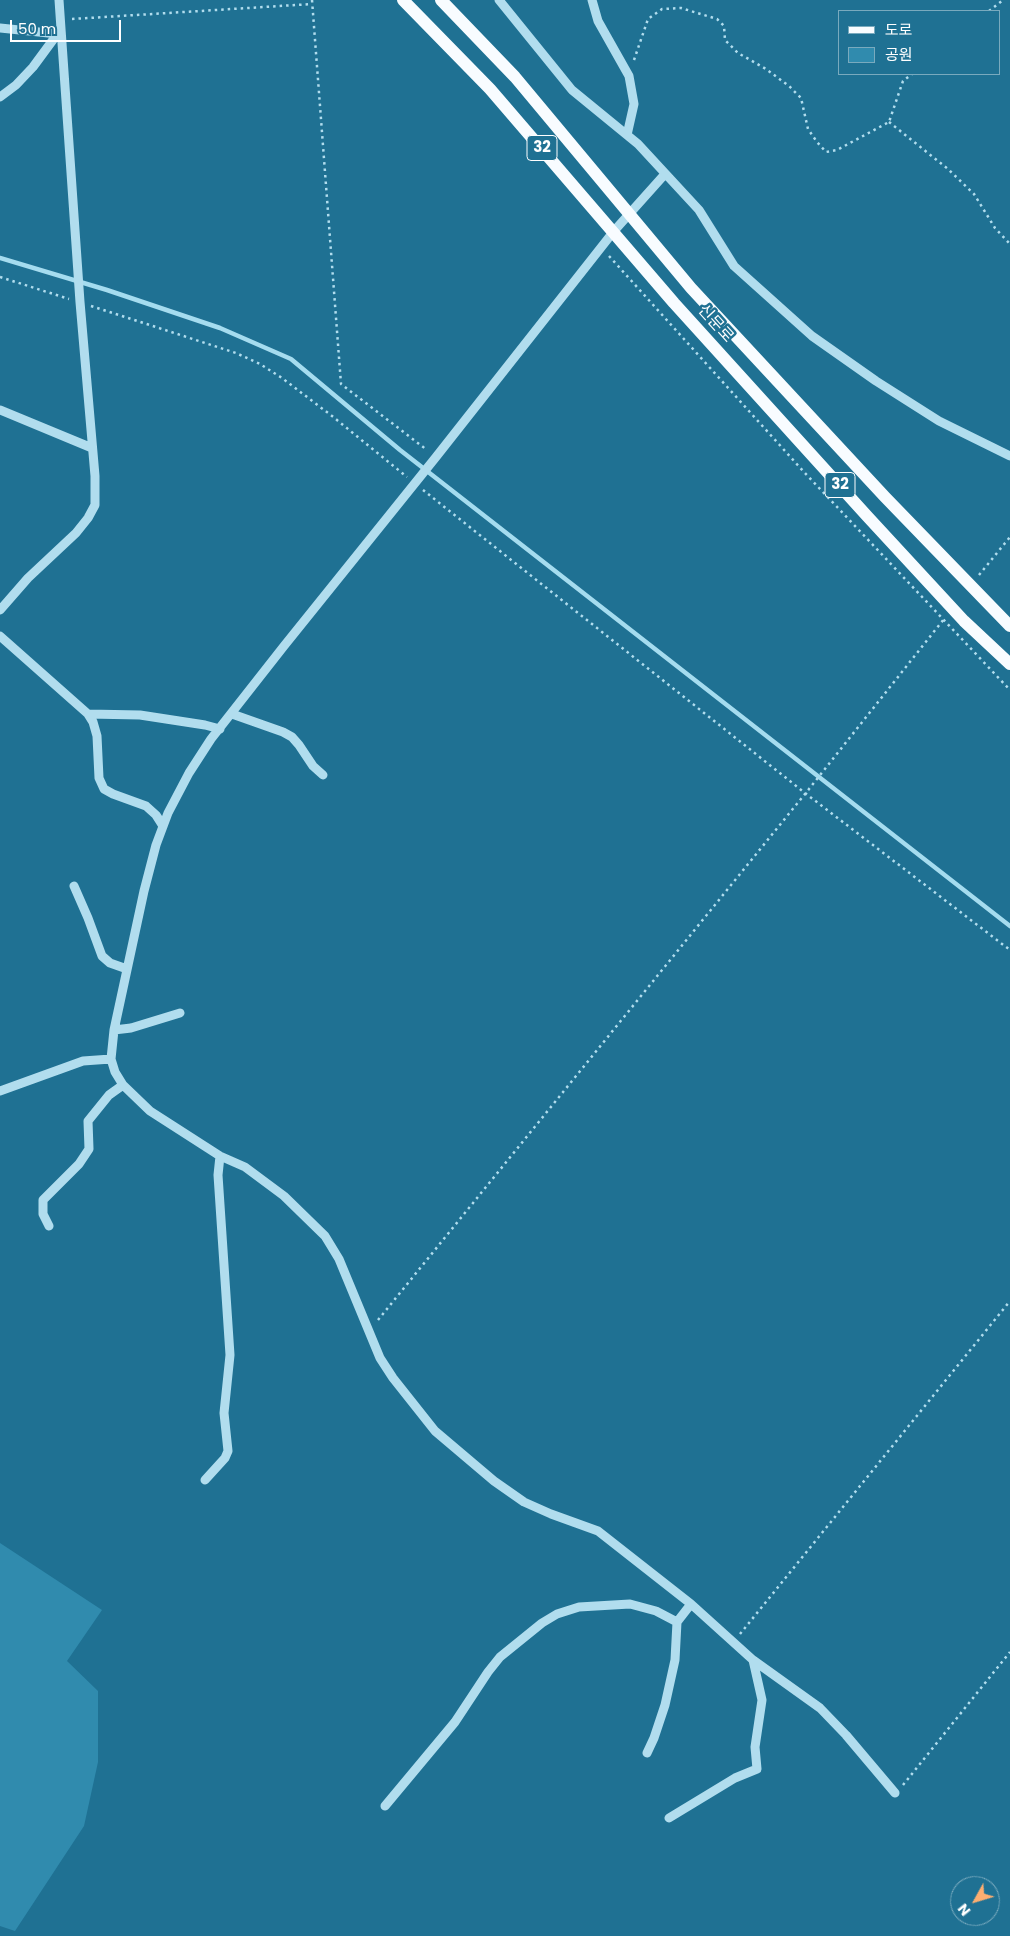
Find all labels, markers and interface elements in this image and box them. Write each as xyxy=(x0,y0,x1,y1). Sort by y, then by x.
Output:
scale bar xyxy=(12,10,124,42)
legend xyxy=(838,10,1000,75)
text: 50 m xyxy=(18,18,56,39)
text: 도로 xyxy=(885,19,913,40)
text: 공원 xyxy=(885,44,913,65)
road number: 32 xyxy=(527,136,557,160)
street label: 신문로 xyxy=(693,301,737,347)
road number: 32 xyxy=(825,472,855,498)
north arrow xyxy=(950,1876,1000,1926)
text: N xyxy=(953,1899,975,1920)

